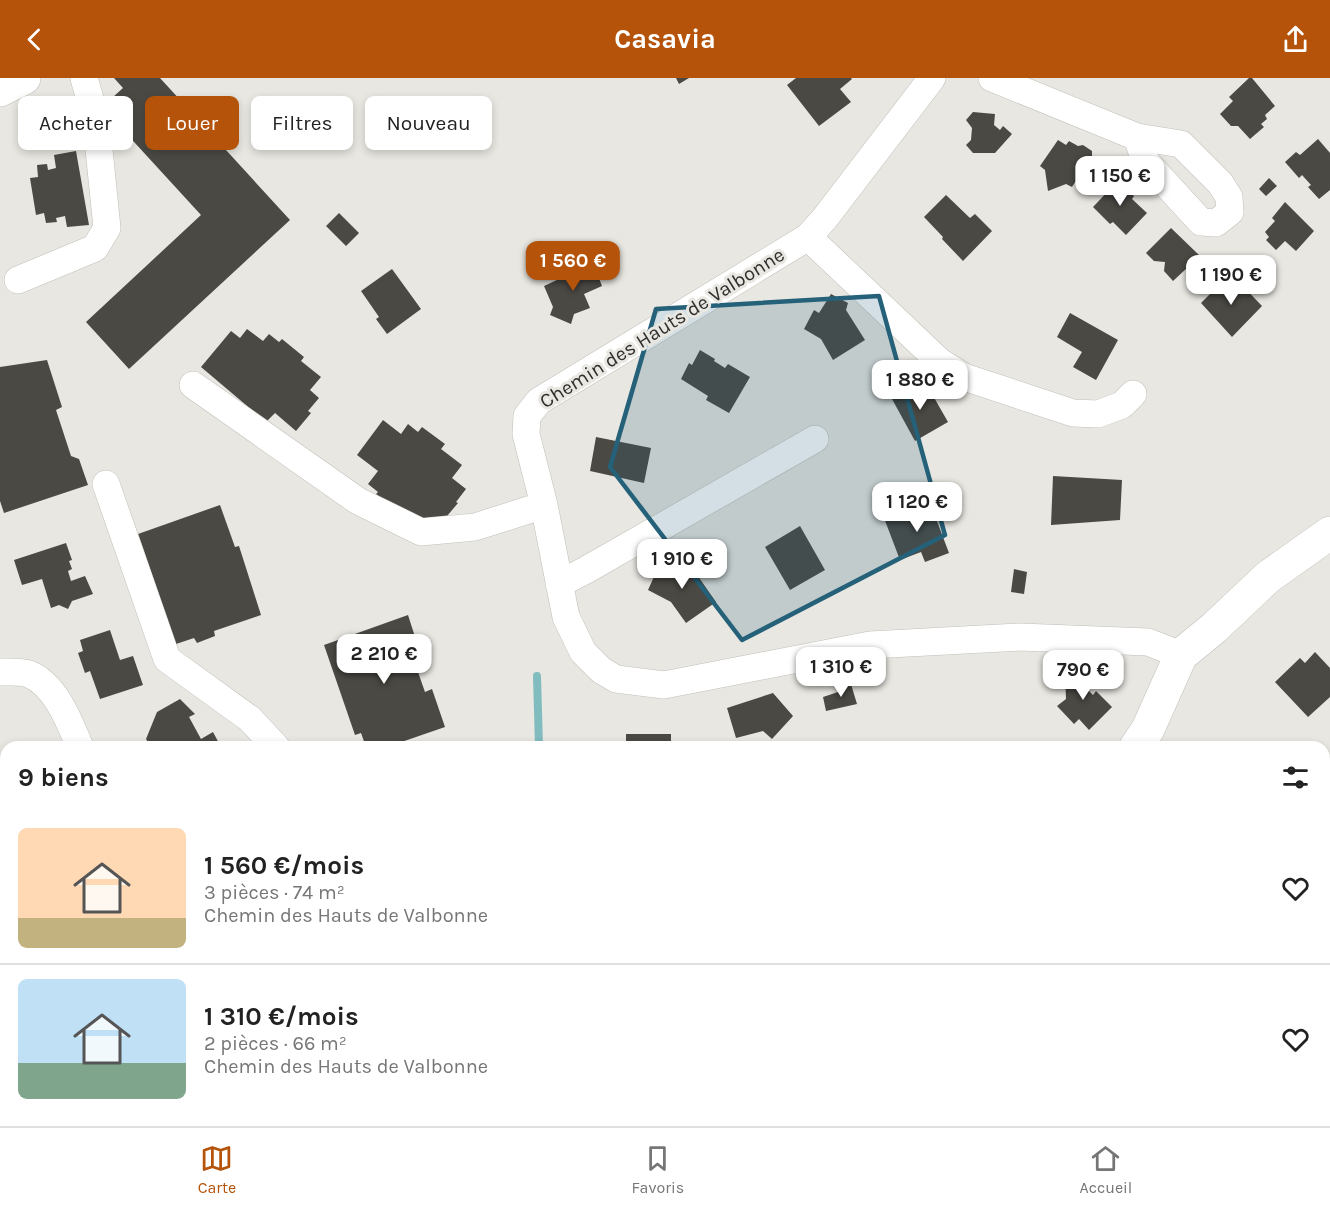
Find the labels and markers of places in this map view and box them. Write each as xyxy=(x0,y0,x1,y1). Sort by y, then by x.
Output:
pin: 1 150 € xyxy=(1065,156,1175,207)
pin: 1 560 € xyxy=(518,241,628,292)
pin: 1 190 € xyxy=(1176,255,1286,306)
pin: 1 880 € xyxy=(865,360,975,411)
pin: 1 120 € xyxy=(862,482,972,533)
pin: 1 910 € xyxy=(627,539,737,590)
pin: 2 210 € xyxy=(329,634,439,685)
pin: 1 310 € xyxy=(786,647,896,698)
pin: 790 € xyxy=(1041,650,1125,701)

